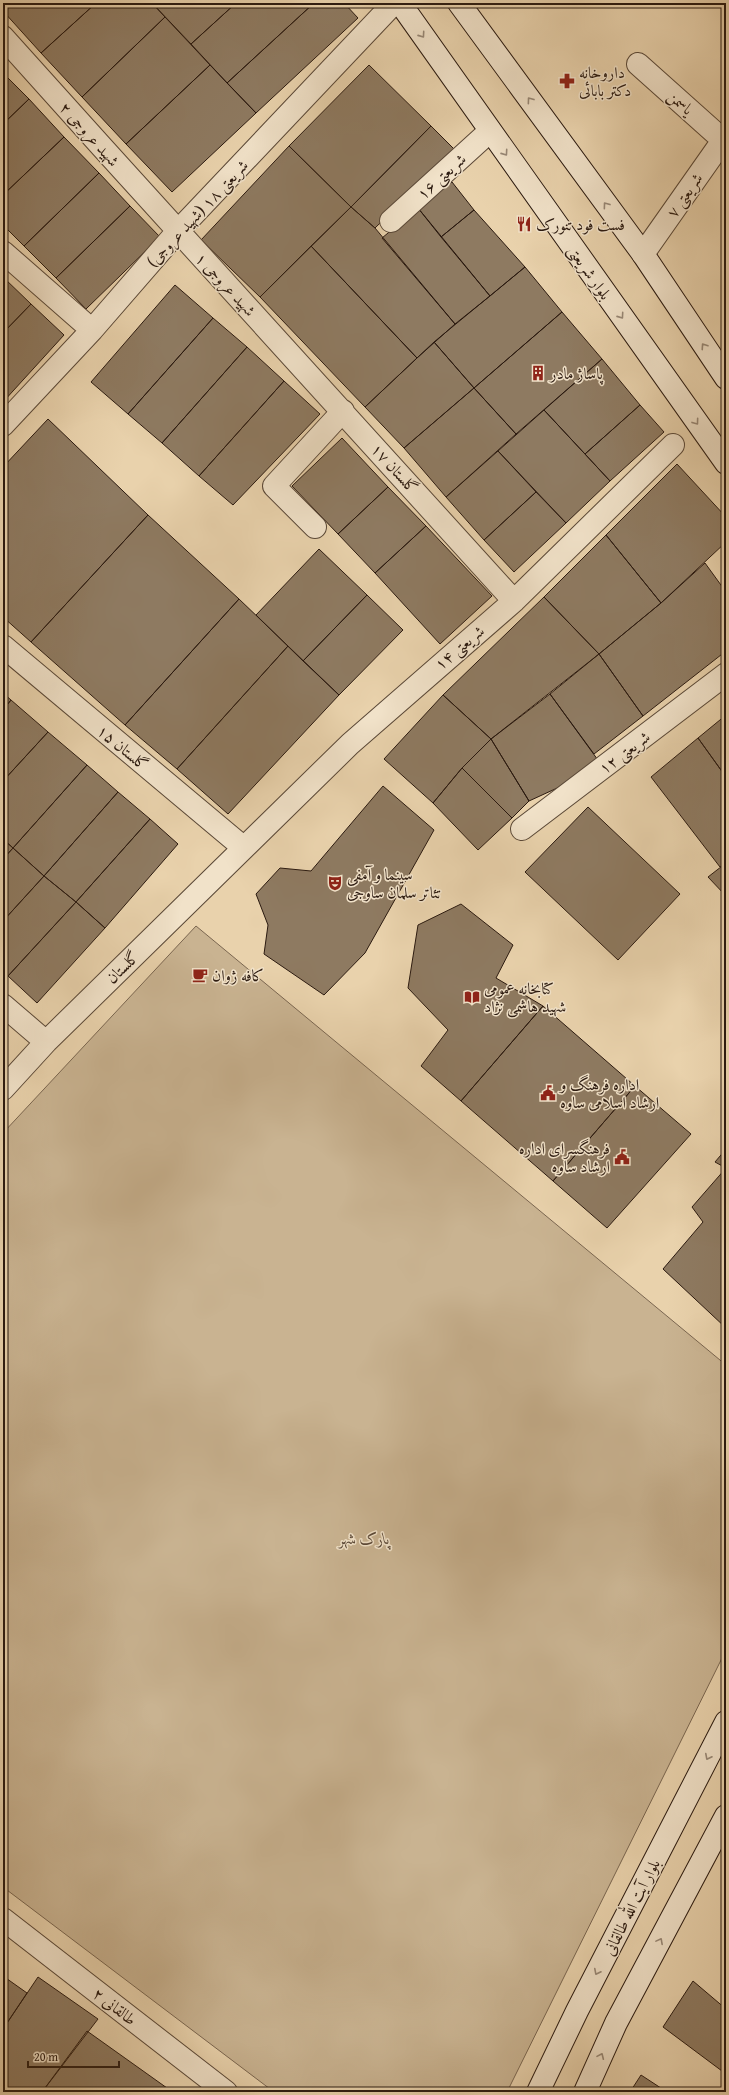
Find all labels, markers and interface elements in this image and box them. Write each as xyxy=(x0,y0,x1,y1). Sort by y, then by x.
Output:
one-way arrow xyxy=(417,31,425,38)
place label: داروخانه دکتر بابائی xyxy=(579,60,631,102)
pharmacy icon: داروخانه دکتر بابائی xyxy=(558,72,576,90)
street label: یاسمن xyxy=(663,84,700,121)
street label: شهید عروجی ۲ xyxy=(54,96,126,172)
one-way arrow xyxy=(527,97,534,104)
street label: شریعتی ۱۶ xyxy=(411,147,471,205)
one-way arrow xyxy=(500,148,507,155)
street label: شریعتی ۱۸ (شهید عروجی) xyxy=(141,154,253,272)
street label: شریعتی ۷ xyxy=(660,168,708,222)
one-way arrow xyxy=(604,202,611,209)
place label: فست فود تنورک xyxy=(536,212,625,236)
restaurant icon: فست فود تنورک xyxy=(515,215,533,233)
street label: بلوار شریعتی xyxy=(562,240,618,304)
street label: شهید عروجی ۱ xyxy=(190,247,262,321)
one-way arrow xyxy=(616,312,624,319)
one-way arrow xyxy=(701,343,709,350)
place label: پاساژ مادر xyxy=(548,361,604,385)
building icon: پاساژ مادر xyxy=(529,364,547,382)
one-way arrow xyxy=(691,418,699,425)
street label: گلستان ۱۷ xyxy=(366,437,424,499)
street label: شریعتی ۱۴ xyxy=(429,619,489,675)
street label: گلستان ۱۵ xyxy=(92,718,154,776)
street label: شریعتی ۱۲ xyxy=(593,725,655,779)
place label: سینما و آمفی تئاتر سلمان ساوجی xyxy=(347,862,441,904)
theatre icon: سینما و آمفی تئاتر سلمان ساوجی xyxy=(326,874,344,892)
street label: گلستان xyxy=(100,945,144,989)
place label: کافه ژوان xyxy=(212,963,264,987)
cafe icon: کافه ژوان xyxy=(191,966,209,984)
place label: کتابخانه عمومی شهید هاشمی نژاد xyxy=(484,976,566,1018)
library icon: کتابخانه عمومی شهید هاشمی نژاد xyxy=(463,988,481,1006)
place label: اداره فرهنگ و ارشاد اسلامی ساوه xyxy=(558,1072,659,1114)
public building icon: اداره فرهنگ و ارشاد اسلامی ساوه xyxy=(539,1084,557,1102)
place label: فرهنگسرای اداره ارشاد ساوه xyxy=(519,1136,610,1178)
public building icon: فرهنگسرای اداره ارشاد ساوه xyxy=(613,1148,631,1166)
park label: پارک شهر xyxy=(337,1526,392,1550)
one-way arrow xyxy=(705,1753,713,1760)
street label: بلوار آیت الله طالقانی xyxy=(596,1855,666,1959)
one-way arrow xyxy=(655,1937,663,1945)
one-way arrow xyxy=(594,1968,602,1975)
street label: طالقانی ۲ xyxy=(88,1981,142,2031)
scale bar xyxy=(28,2043,119,2069)
text: 20 m xyxy=(34,2048,58,2065)
one-way arrow xyxy=(596,2053,604,2061)

